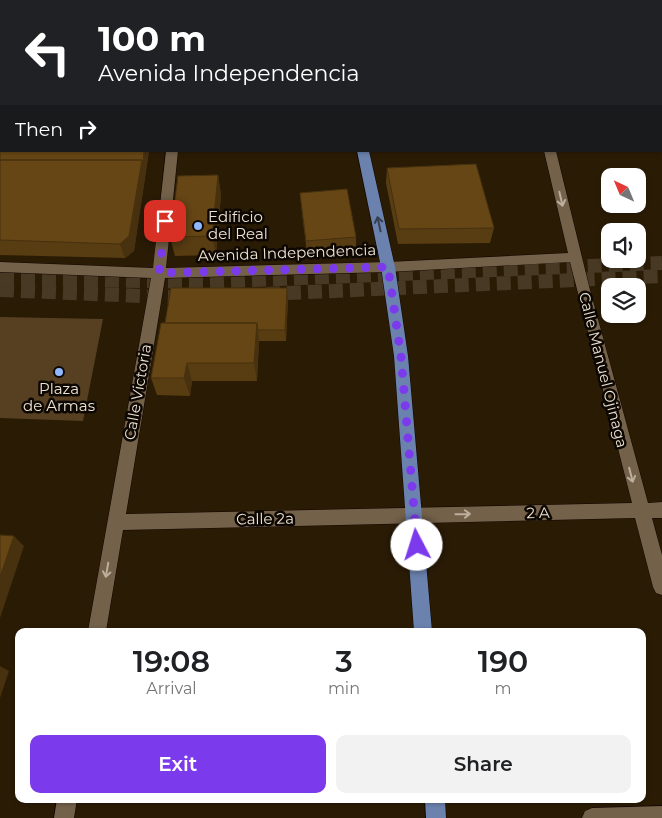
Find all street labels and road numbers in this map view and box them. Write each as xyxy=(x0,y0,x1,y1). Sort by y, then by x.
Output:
street label: Avenida Independencia xyxy=(198,240,376,265)
street label: Calle Manuel Ojinaga xyxy=(575,290,632,450)
street label: Calle Victoria xyxy=(120,342,155,441)
street label: 2 A xyxy=(526,503,550,522)
street label: Calle 2a xyxy=(236,508,294,529)

